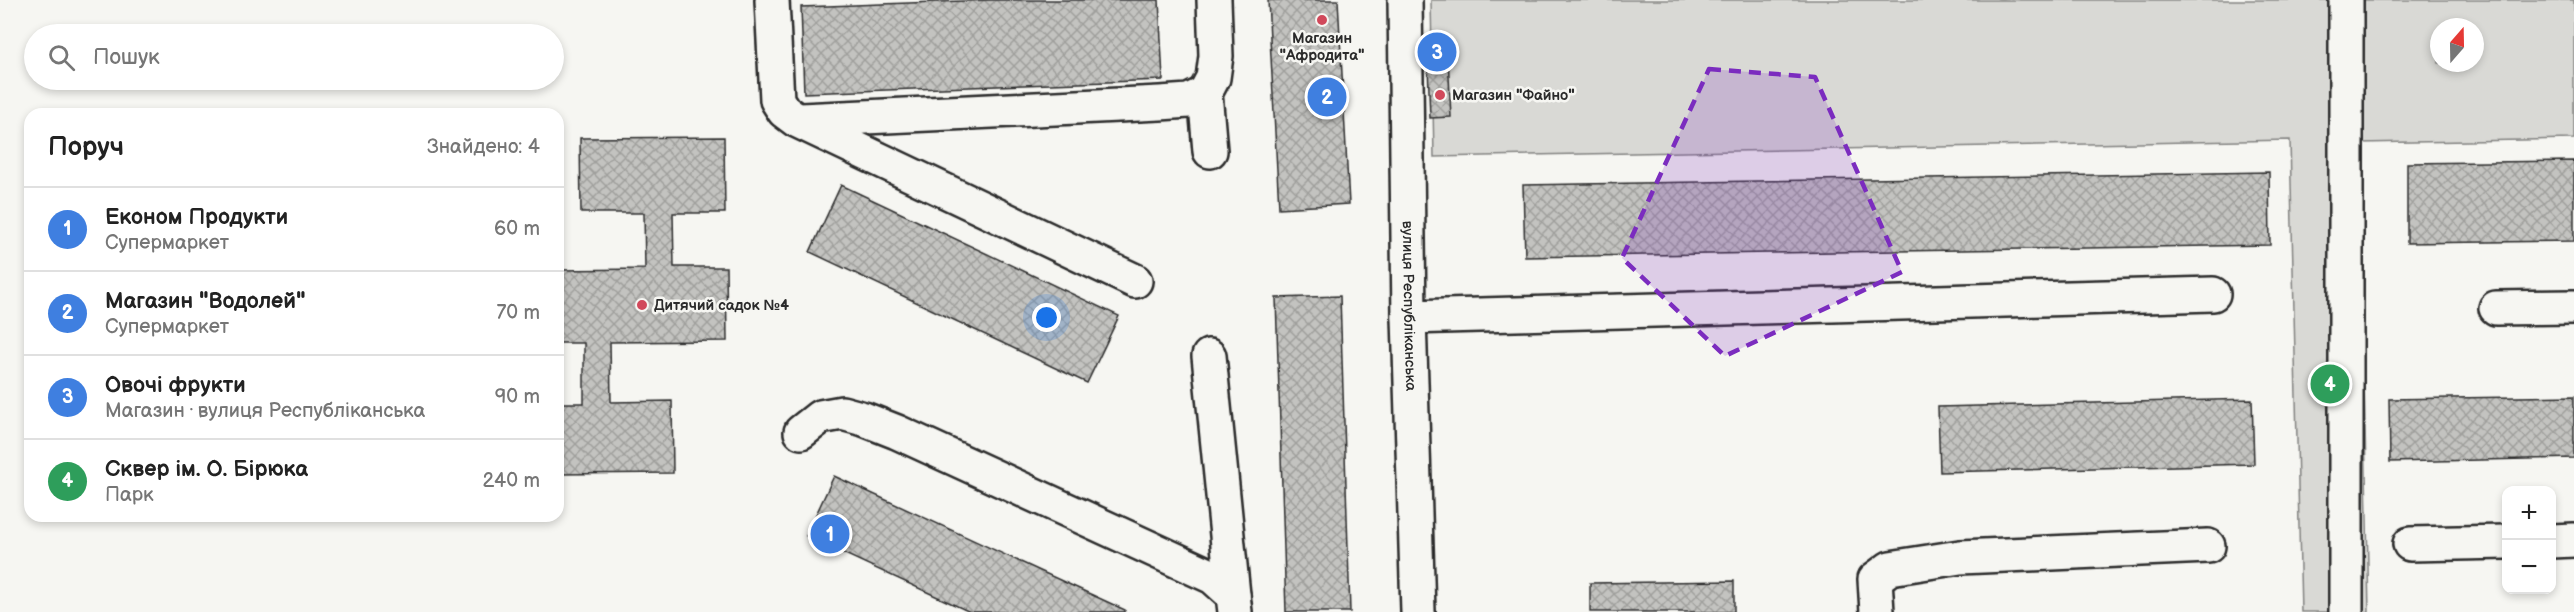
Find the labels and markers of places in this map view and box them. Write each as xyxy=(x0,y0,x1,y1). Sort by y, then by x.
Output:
marker: Магазин "Афродита" xyxy=(1315,13,1329,27)
place label: Магазин "Афродита" xyxy=(1280,29,1364,65)
pin: 3 xyxy=(1418,29,1456,74)
pin: 2 xyxy=(1308,74,1346,120)
place label: Магазин "Файно" xyxy=(1452,86,1575,105)
marker: Магазин "Файно" xyxy=(1433,88,1447,102)
place label: Дитячий садок №4 xyxy=(654,296,789,315)
marker: Дитячий садок №4 xyxy=(635,298,649,312)
pin: 4 xyxy=(2310,362,2350,406)
pin: 1 xyxy=(810,512,850,556)

